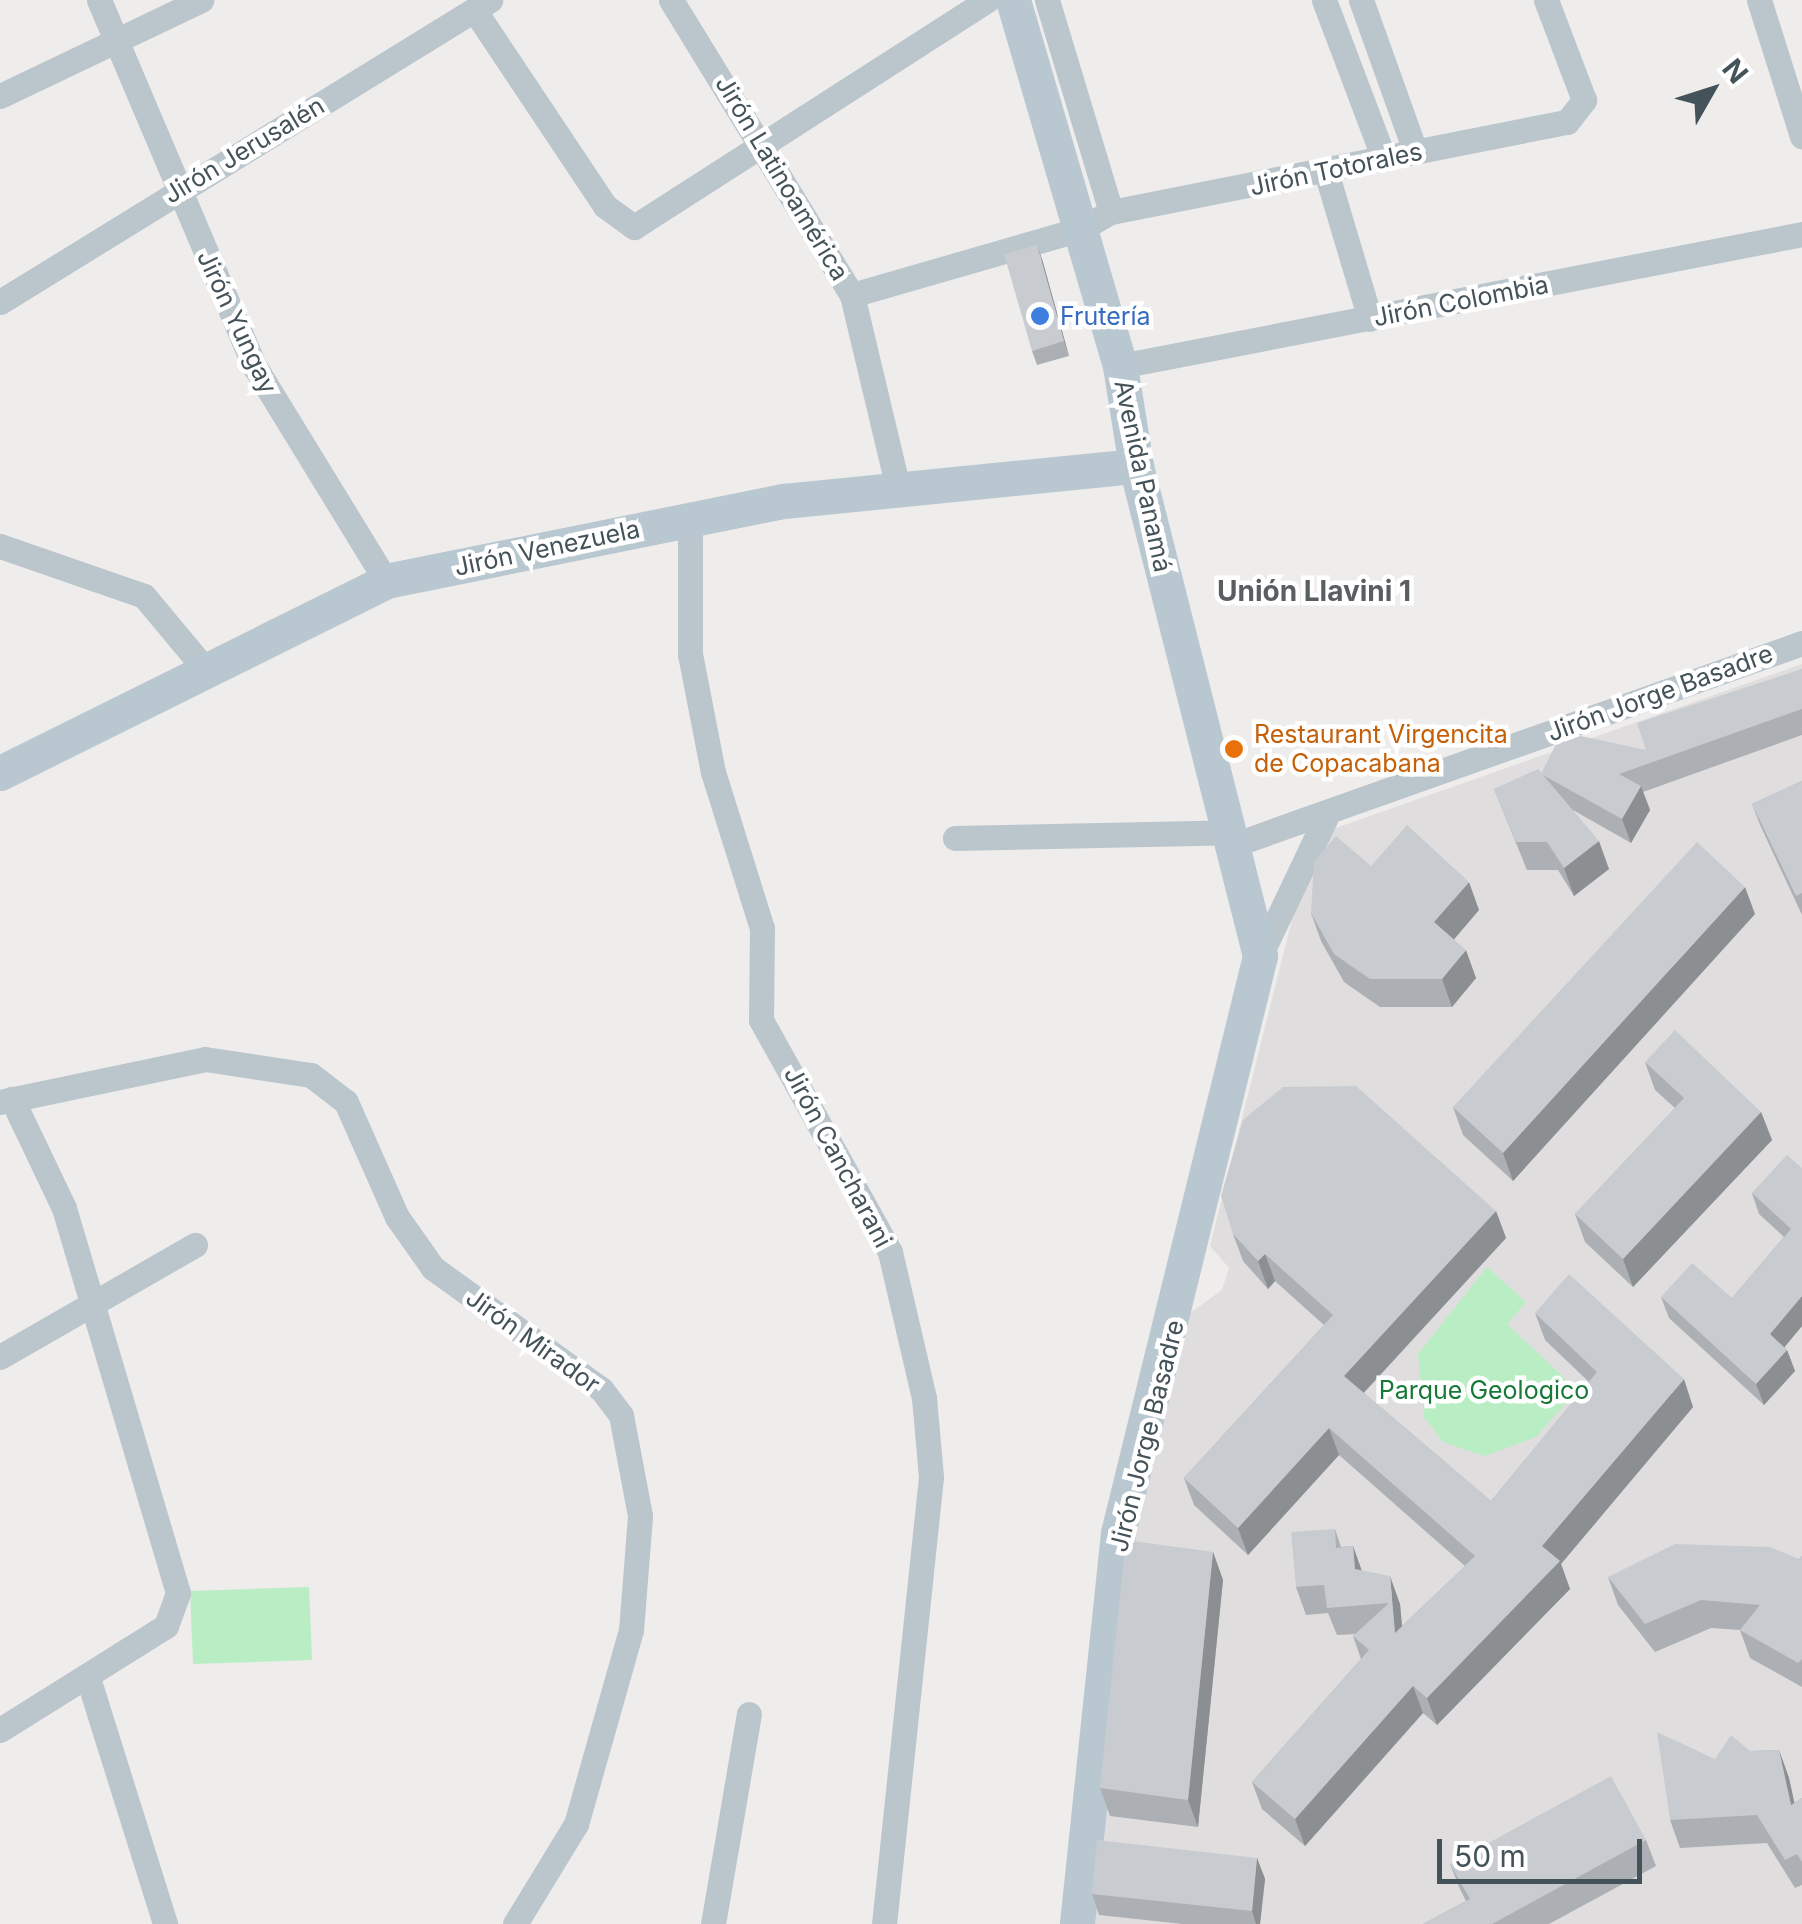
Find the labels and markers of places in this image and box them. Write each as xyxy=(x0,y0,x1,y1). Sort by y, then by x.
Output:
place label: Frutería xyxy=(1060,301,1151,331)
marker: Frutería xyxy=(1029,305,1051,327)
place label: Restaurant Virgencita de Copacabana xyxy=(1254,720,1508,779)
marker: Restaurant Virgencita de Copacabana xyxy=(1223,738,1245,760)

